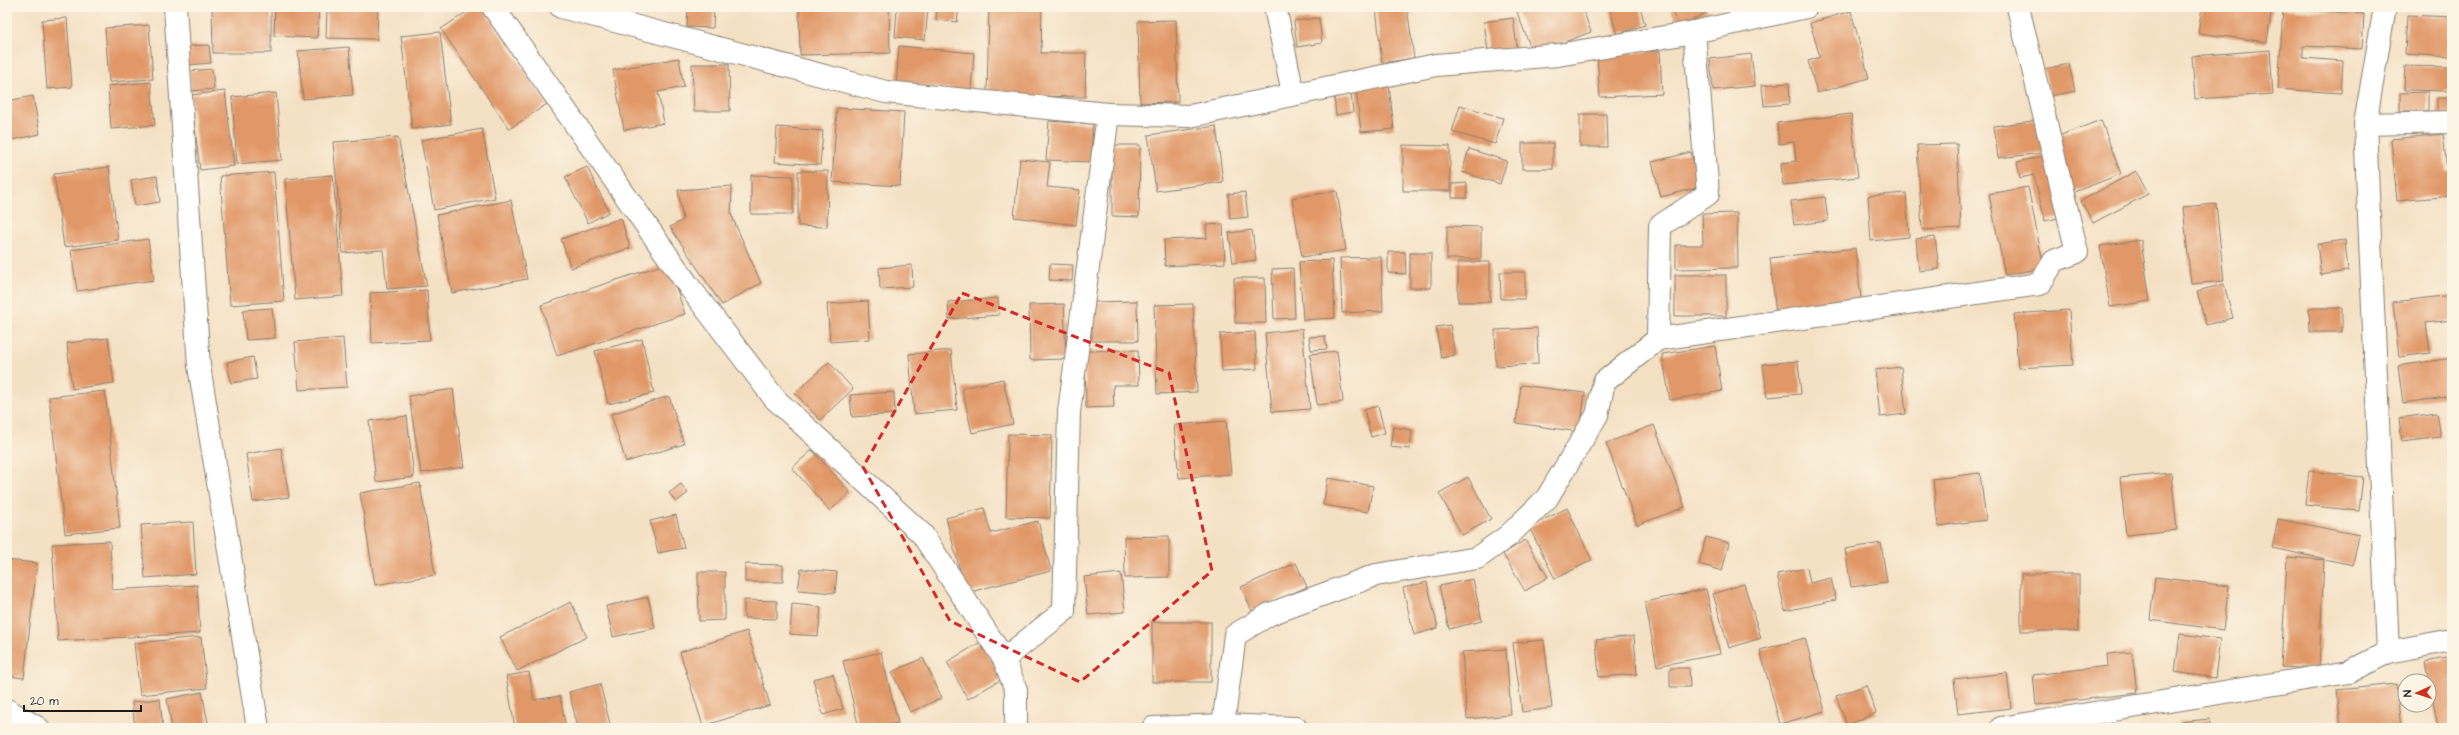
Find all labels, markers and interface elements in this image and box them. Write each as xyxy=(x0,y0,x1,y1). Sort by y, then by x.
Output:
north arrow xyxy=(2397,673,2437,713)
scale bar xyxy=(24,687,141,713)
text: N xyxy=(2400,690,2415,697)
text: 20 m xyxy=(30,693,59,710)

